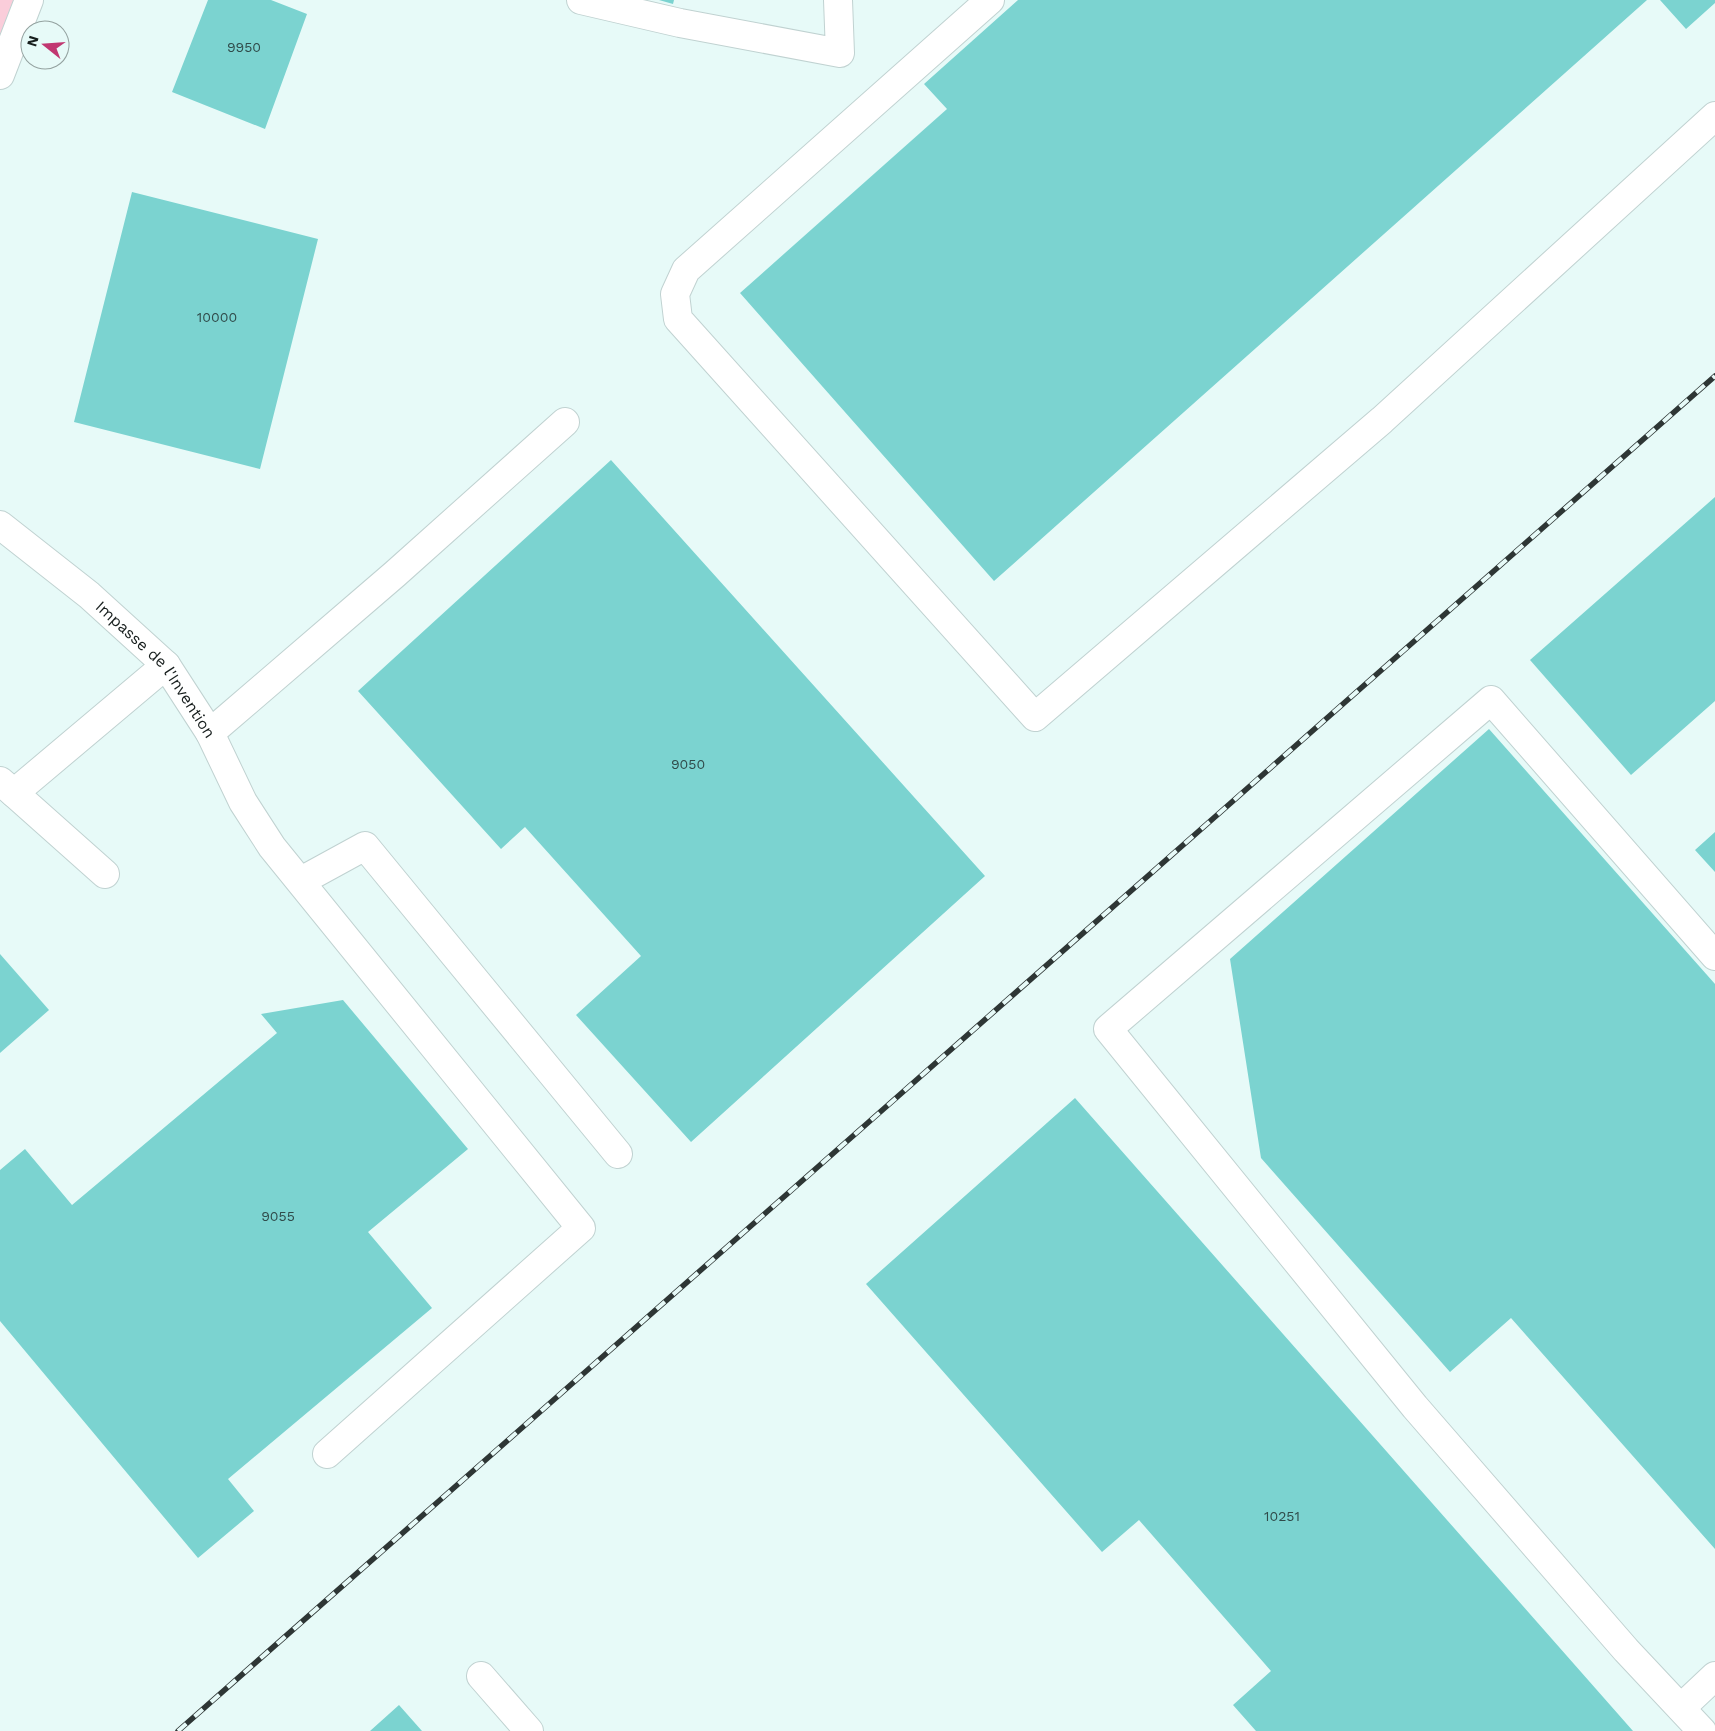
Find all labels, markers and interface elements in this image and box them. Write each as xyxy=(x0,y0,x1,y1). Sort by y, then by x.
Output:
north arrow xyxy=(20,20,70,70)
text: N xyxy=(23,34,42,48)
house number: 9950 xyxy=(227,39,261,55)
house number: 10000 xyxy=(197,309,237,325)
street label: Impasse de l'Invention xyxy=(92,597,220,741)
house number: 9050 xyxy=(671,756,705,772)
house number: 9055 xyxy=(261,1208,295,1224)
house number: 10251 xyxy=(1264,1508,1300,1524)

